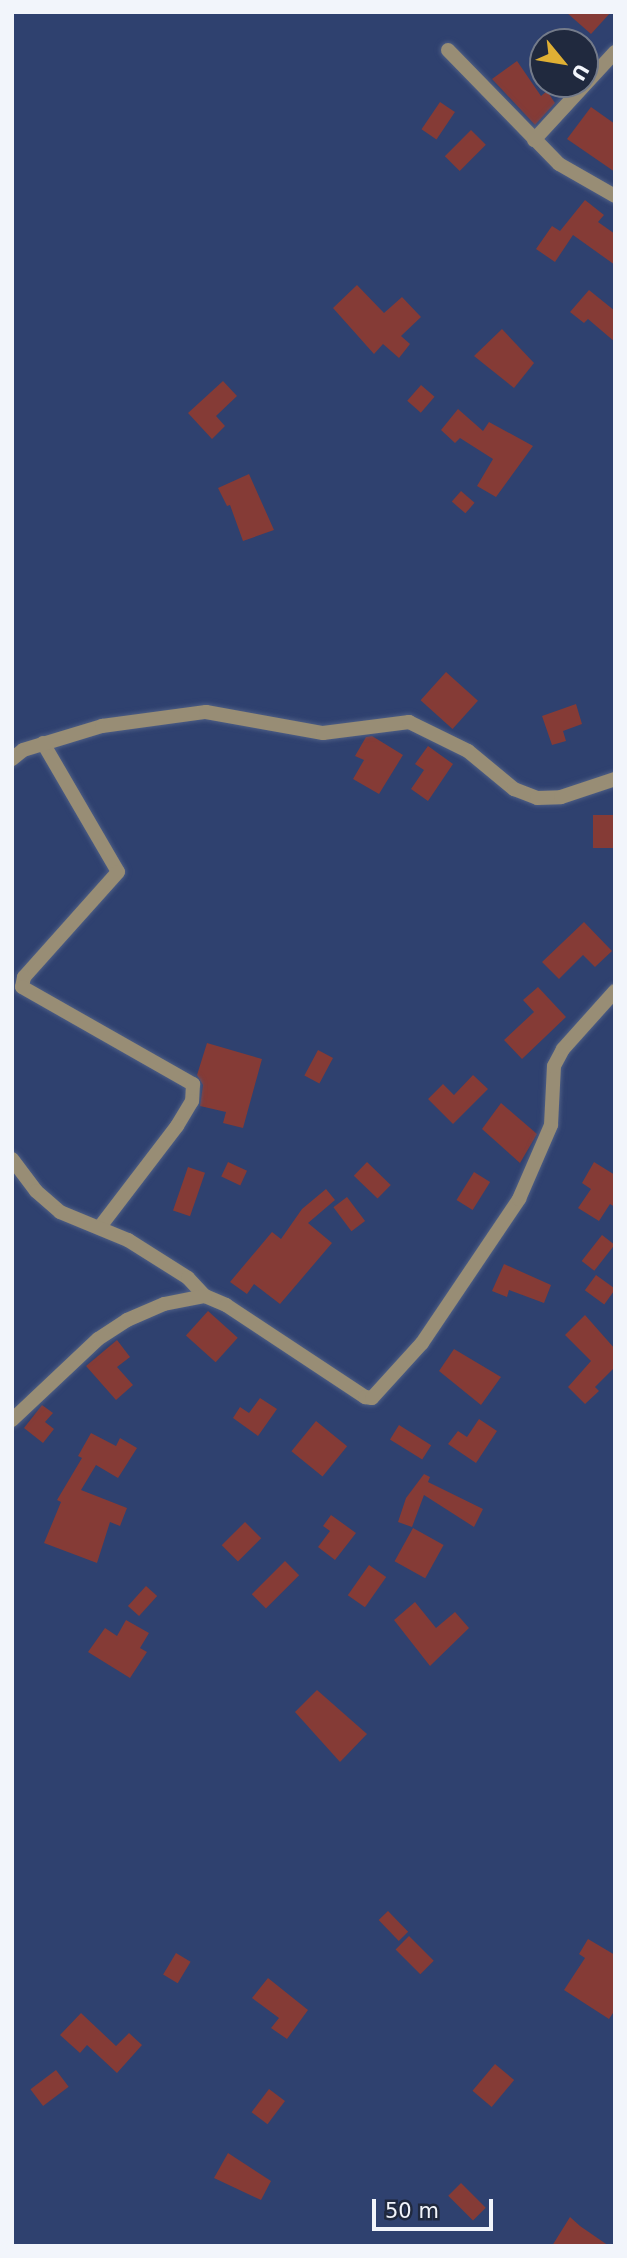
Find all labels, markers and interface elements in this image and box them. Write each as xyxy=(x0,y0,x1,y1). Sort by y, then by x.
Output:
north arrow xyxy=(529,28,599,98)
text: U xyxy=(567,60,594,85)
scale bar xyxy=(375,2184,496,2228)
text: 50 m xyxy=(385,2199,439,2223)

